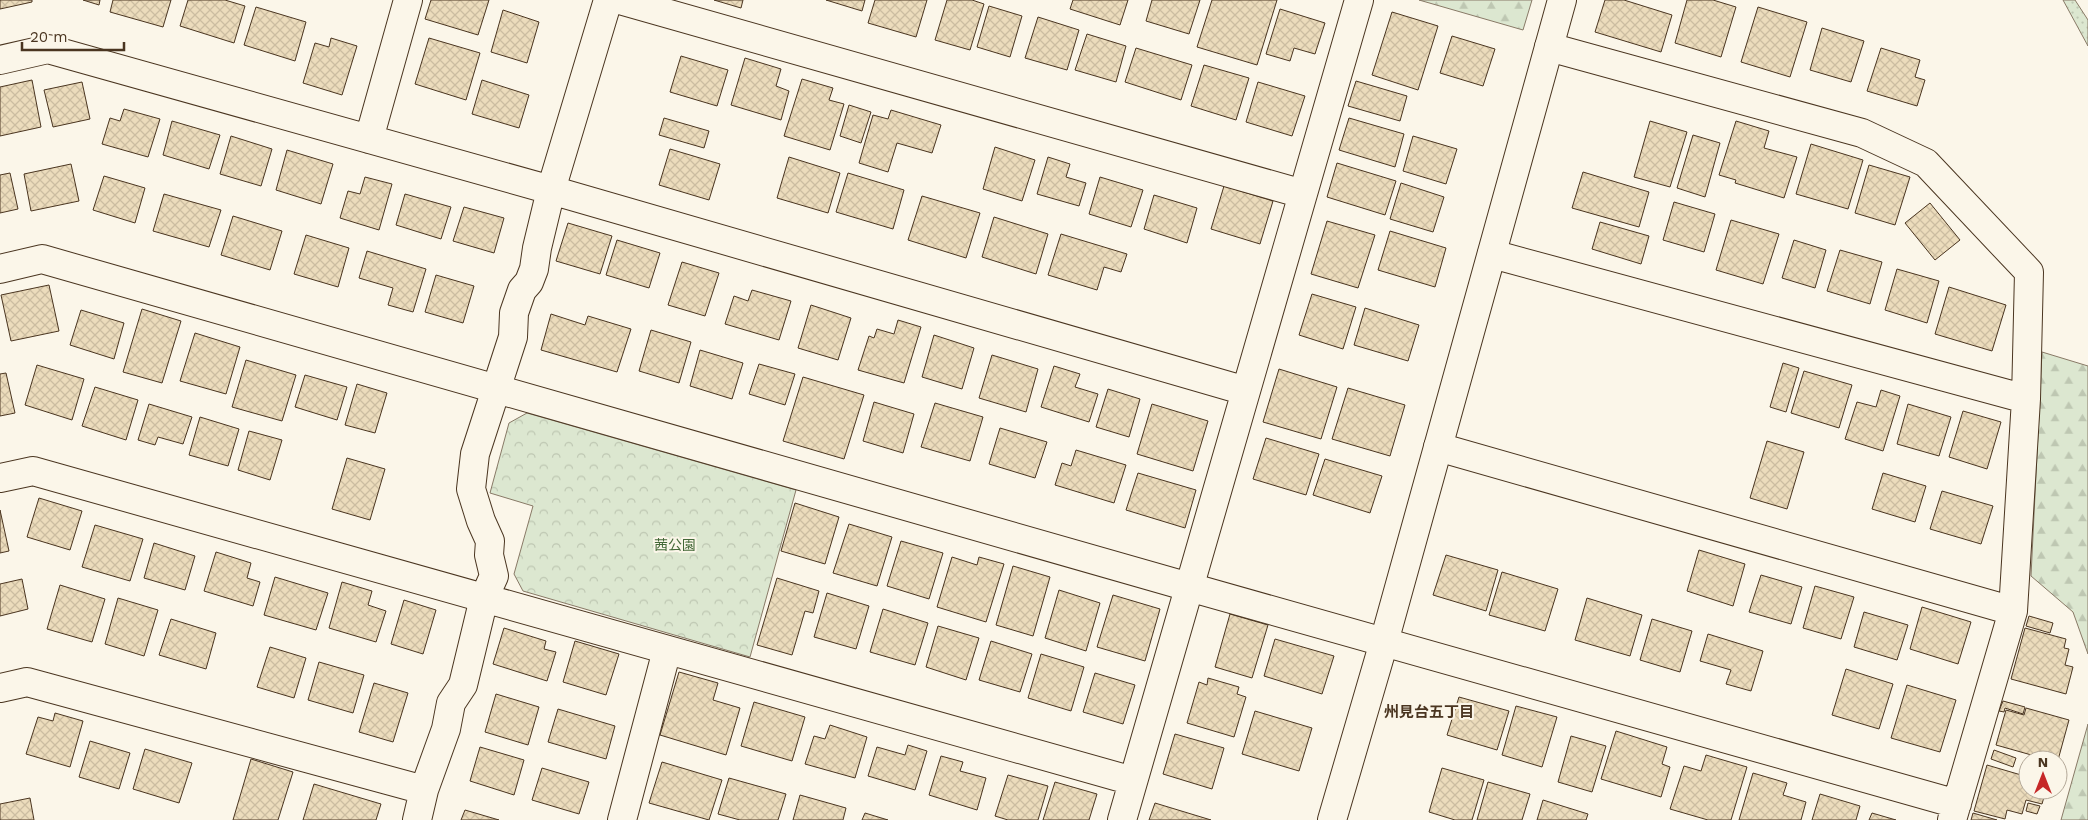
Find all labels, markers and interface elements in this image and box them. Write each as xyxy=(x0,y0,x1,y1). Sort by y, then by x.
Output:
scale bar xyxy=(22,20,125,52)
text: 20 m xyxy=(30,28,68,46)
park label: 茜公園 xyxy=(654,537,696,553)
district label: 州見台五丁目 xyxy=(1384,703,1474,721)
north arrow xyxy=(2018,750,2068,800)
text: N xyxy=(2038,754,2048,770)

